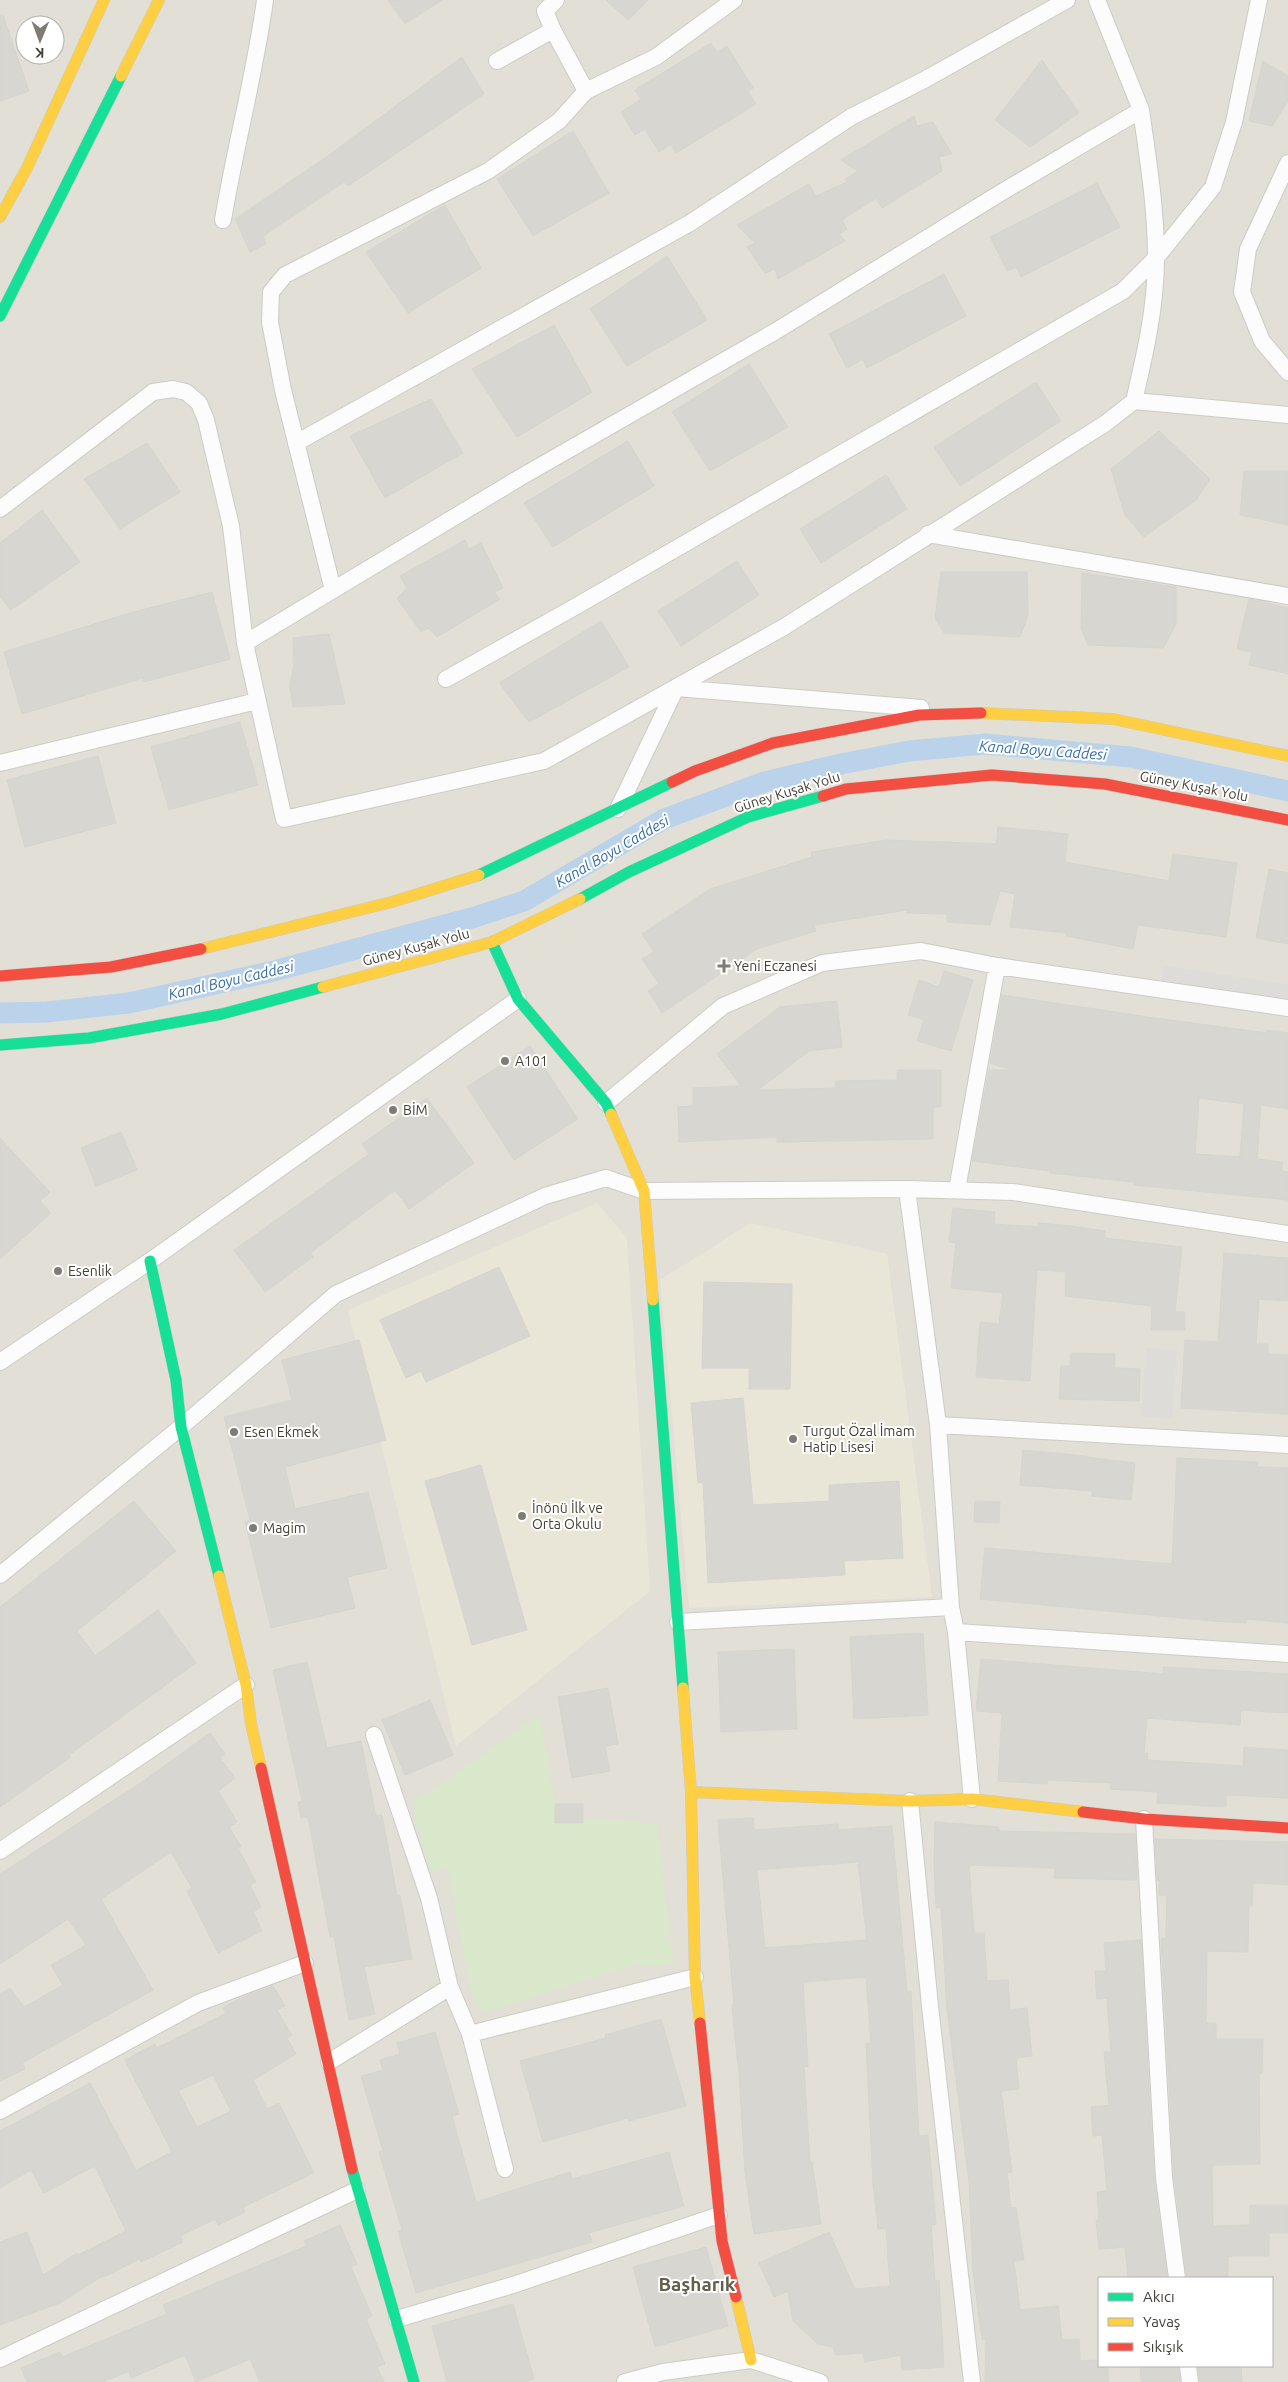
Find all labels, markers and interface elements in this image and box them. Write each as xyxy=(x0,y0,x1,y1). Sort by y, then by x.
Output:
north arrow xyxy=(15,15,65,65)
text: K xyxy=(34,45,45,61)
water label: Kanal Boyu Caddesi xyxy=(978,737,1109,763)
street label: Güney Kuşak Yolu xyxy=(732,768,842,816)
street label: Güney Kuşak Yolu xyxy=(1138,768,1250,804)
water label: Kanal Boyu Caddesi xyxy=(552,811,673,890)
street label: Güney Kuşak Yolu xyxy=(361,925,471,969)
water label: Kanal Boyu Caddesi xyxy=(167,957,297,1003)
place label: Yeni Eczanesi xyxy=(734,958,817,974)
marker: Yeni Eczanesi xyxy=(718,960,730,972)
place label: A101 xyxy=(515,1053,548,1069)
marker: A101 xyxy=(499,1055,511,1067)
place label: BİM xyxy=(403,1102,428,1118)
marker: BİM xyxy=(387,1104,399,1116)
place label: Esenlik xyxy=(68,1263,112,1279)
marker: Esenlik xyxy=(52,1265,64,1277)
place label: Turgut Özal İmam Hatip Lisesi xyxy=(803,1422,915,1455)
place label: Esen Ekmek xyxy=(244,1424,319,1440)
marker: Esen Ekmek xyxy=(228,1426,240,1438)
marker: Turgut Özal İmam Hatip Lisesi xyxy=(787,1433,799,1445)
place label: İnönü İlk ve Orta Okulu xyxy=(532,1500,603,1532)
marker: İnönü İlk ve Orta Okulu xyxy=(516,1510,528,1522)
place label: Magim xyxy=(263,1520,306,1536)
marker: Magim xyxy=(247,1522,259,1534)
district label: Başharık xyxy=(658,2273,736,2295)
legend xyxy=(1098,2277,1273,2367)
text: Akıcı xyxy=(1143,2288,1175,2305)
text: Yavaş xyxy=(1143,2313,1180,2330)
text: Sıkışık xyxy=(1143,2338,1184,2355)

